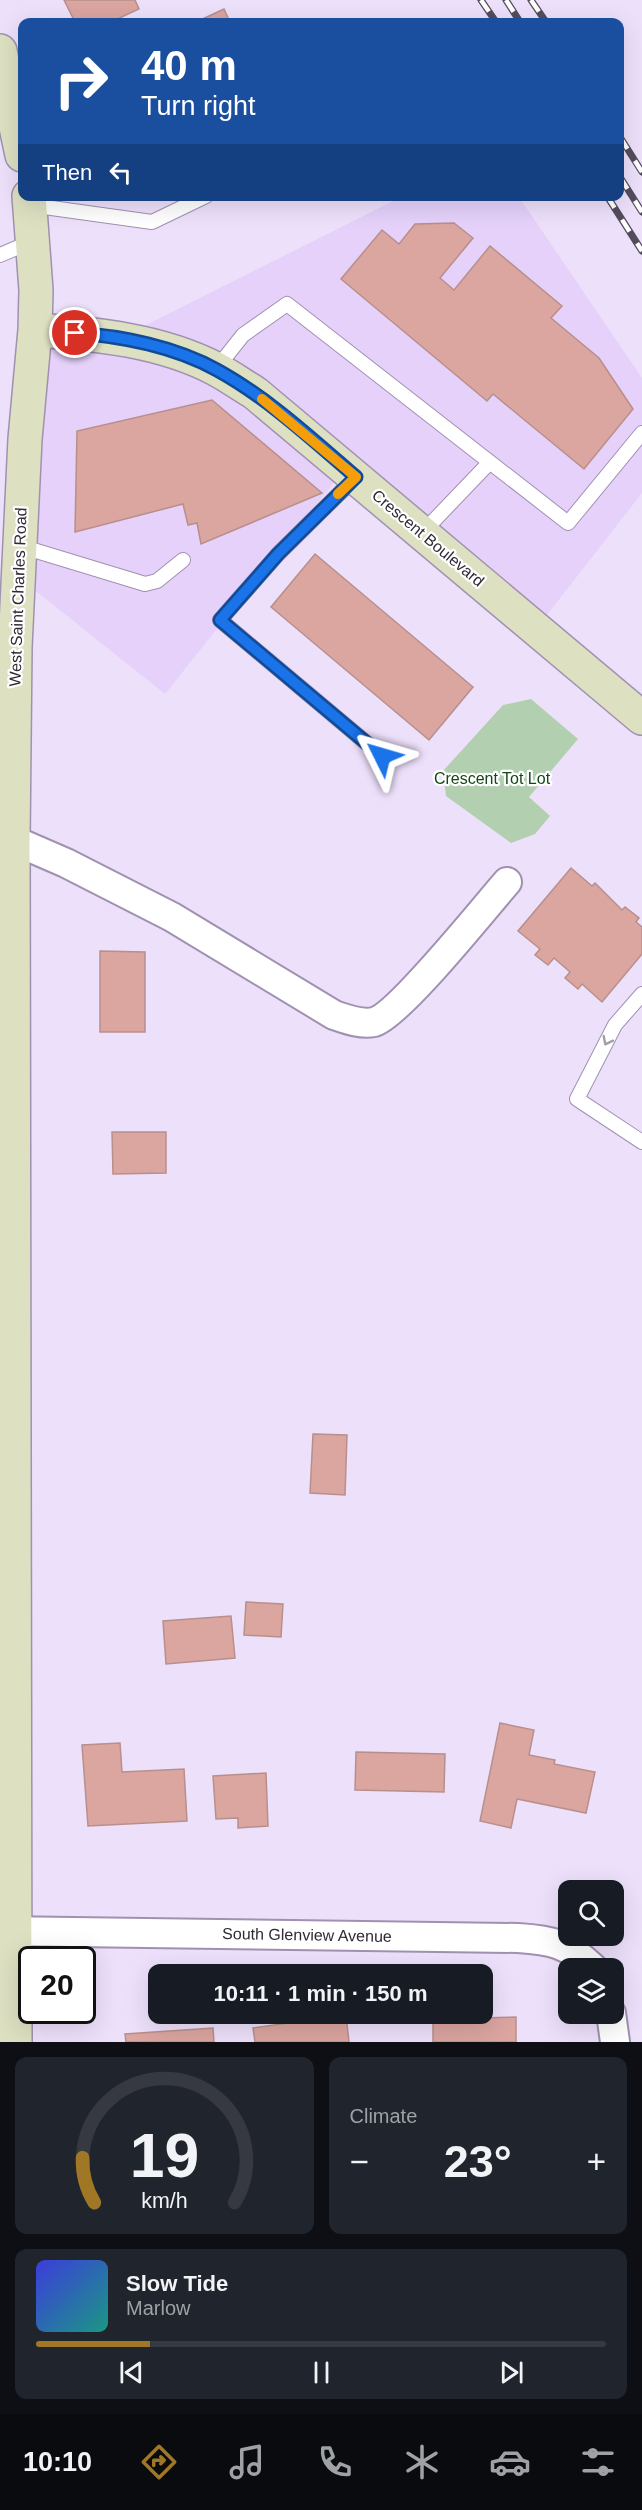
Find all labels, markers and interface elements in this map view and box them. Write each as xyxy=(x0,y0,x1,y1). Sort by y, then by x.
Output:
icon: right xyxy=(42,42,120,120)
text: 40 m xyxy=(141,42,237,89)
text: Turn right xyxy=(141,91,256,121)
icon: left xyxy=(104,156,137,189)
text: Then xyxy=(42,160,92,185)
pin xyxy=(49,307,100,358)
icon: arrive xyxy=(58,316,91,349)
street label: Crescent Boulevard xyxy=(369,486,487,590)
street label: West Saint Charles Road xyxy=(6,507,30,687)
position arrow xyxy=(350,724,414,788)
park label: Crescent Tot Lot xyxy=(434,770,551,787)
one-way arrow xyxy=(603,1034,614,1045)
map controls xyxy=(558,1880,624,2024)
button: search xyxy=(558,1880,624,1946)
street label: South Glenview Avenue xyxy=(222,1925,392,1945)
speed limit sign: 20 xyxy=(18,1946,96,2024)
button: layers xyxy=(558,1958,624,2024)
text: 10:11 · 1 min · 150 m xyxy=(214,1981,428,2006)
text: Climate xyxy=(350,2105,417,2127)
text: 19 xyxy=(130,2121,199,2190)
text: 23° xyxy=(444,2136,512,2187)
text: − xyxy=(350,2143,369,2180)
text: + xyxy=(587,2143,606,2180)
text: km/h xyxy=(141,2189,187,2213)
text: Slow Tide xyxy=(126,2271,228,2296)
text: Marlow xyxy=(126,2297,190,2319)
icon: previous xyxy=(115,2356,148,2389)
icon: pause xyxy=(305,2356,338,2389)
icon: next xyxy=(495,2356,528,2389)
icon: directions xyxy=(138,2441,180,2483)
icon: music xyxy=(226,2441,268,2483)
icon: phone xyxy=(314,2441,356,2483)
icon: climate xyxy=(401,2441,443,2483)
icon: car xyxy=(489,2441,531,2483)
icon: filters xyxy=(577,2441,619,2483)
text: 10:10 xyxy=(23,2447,92,2477)

